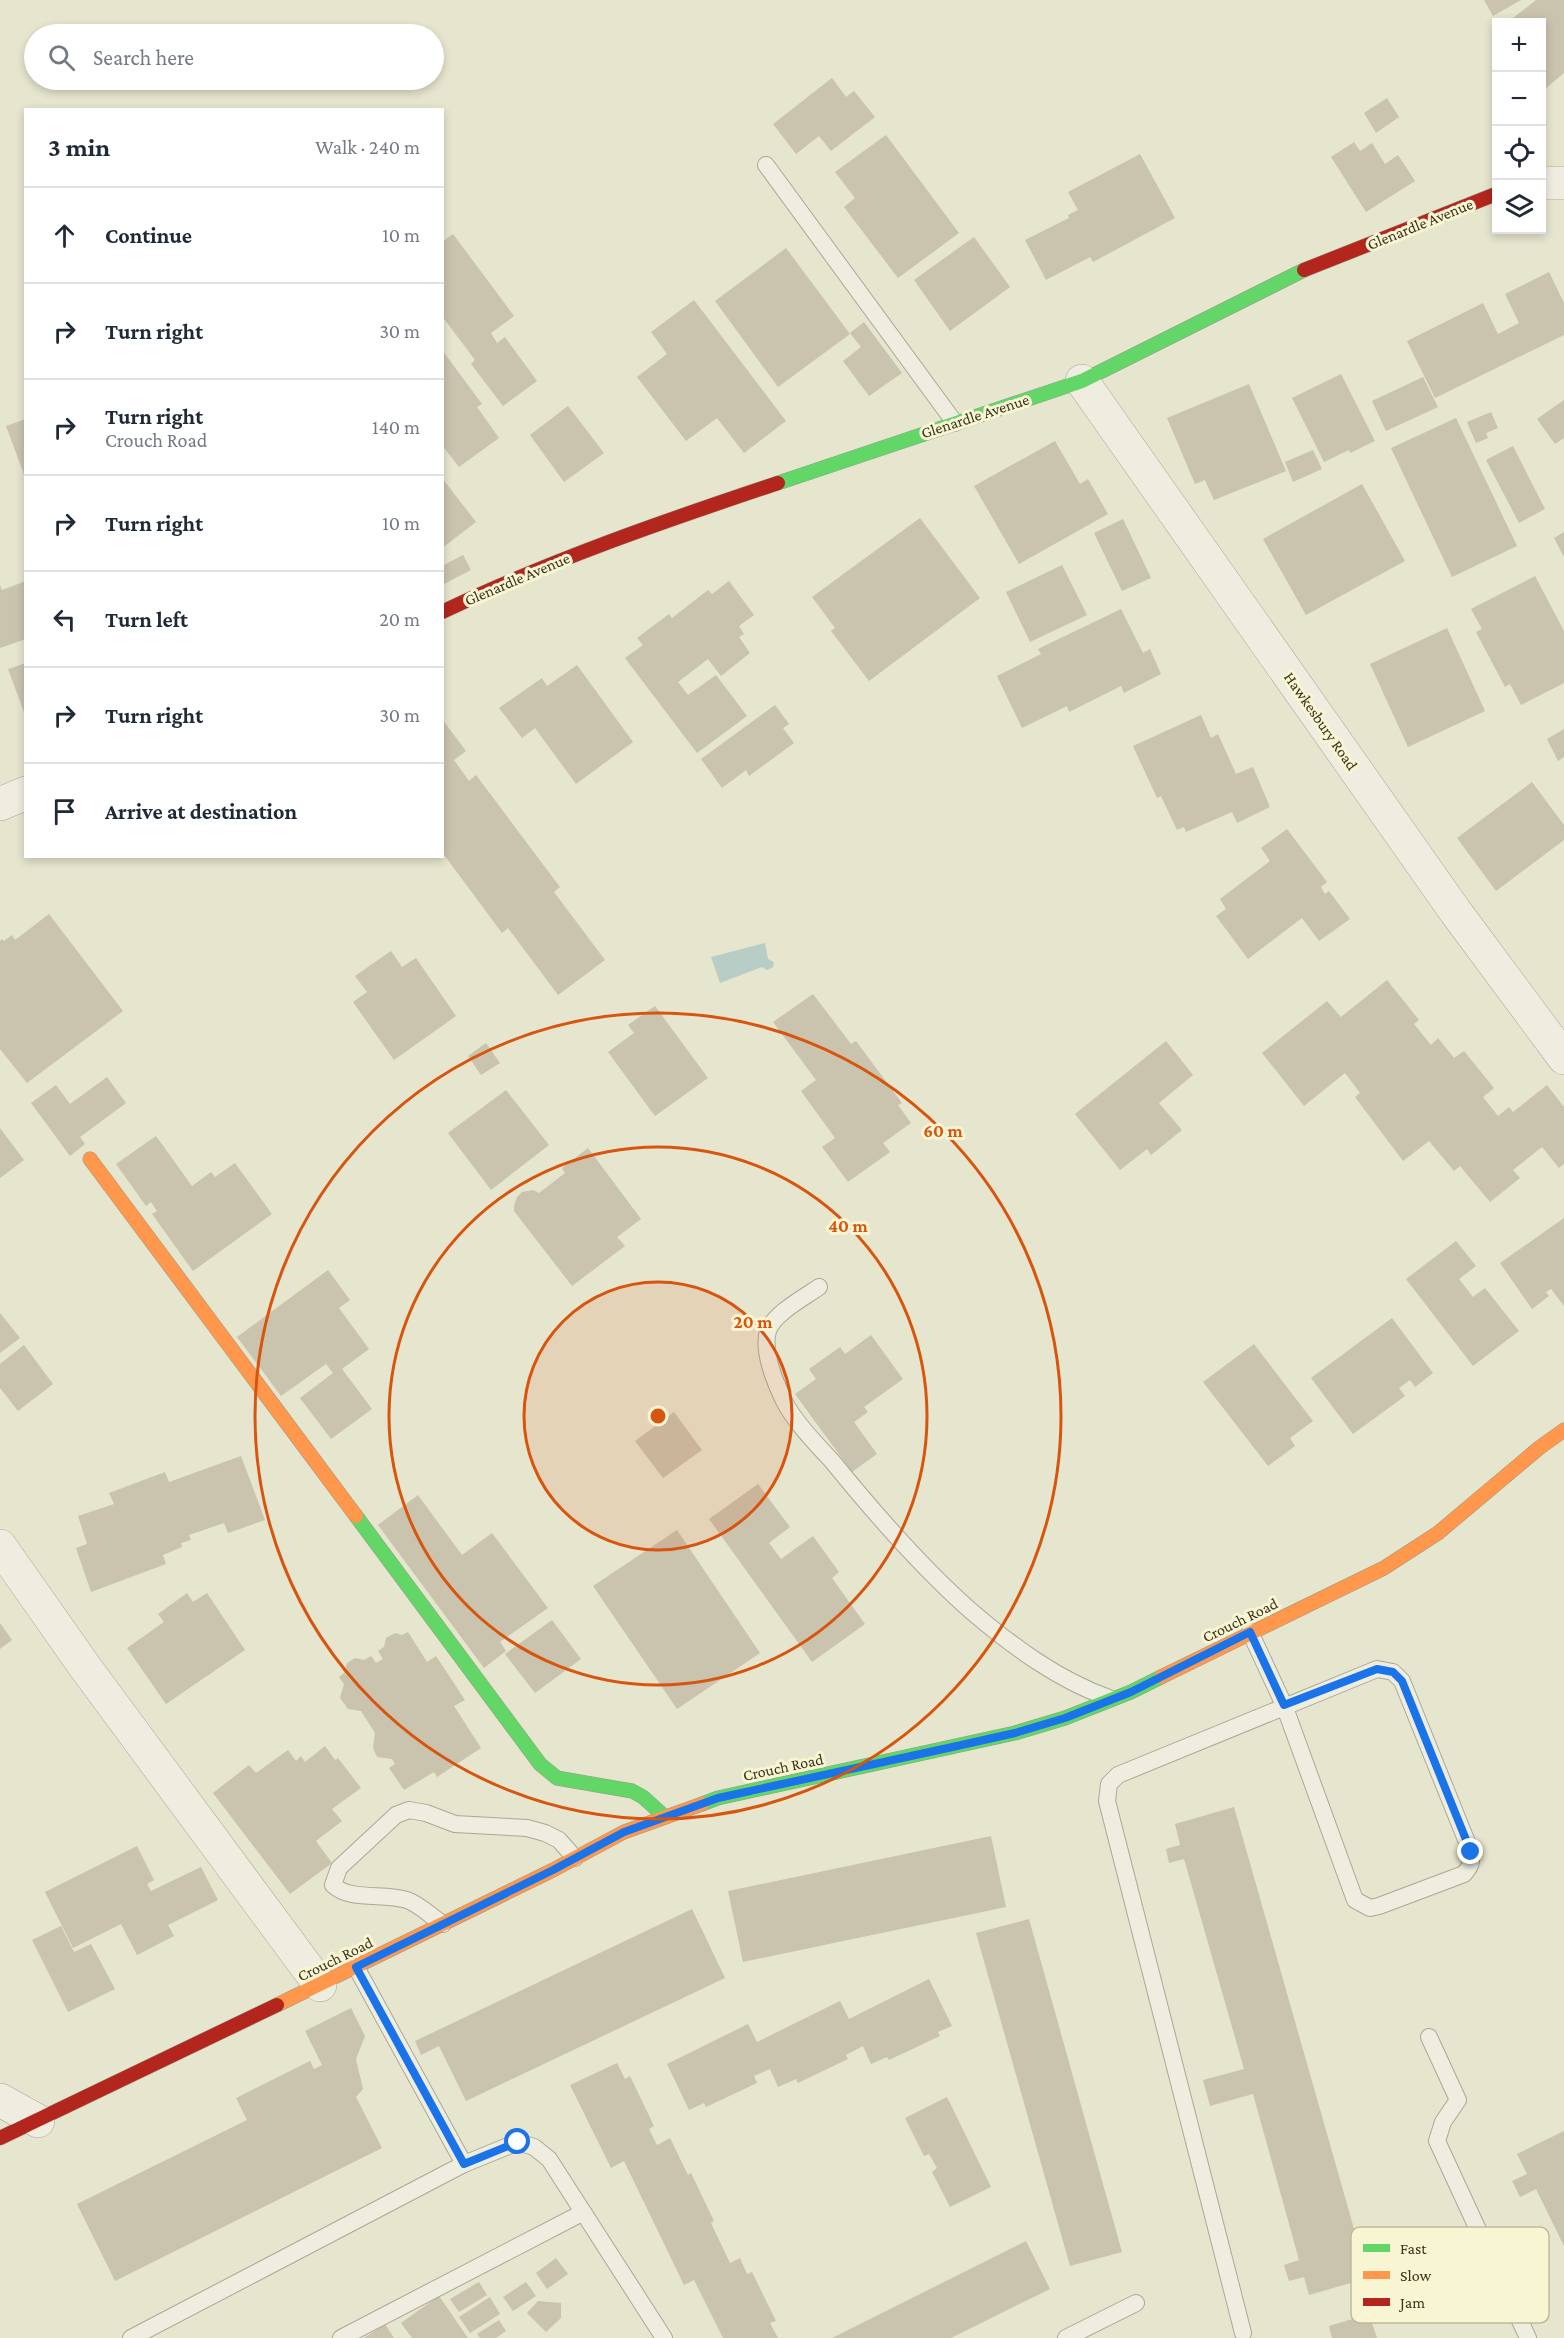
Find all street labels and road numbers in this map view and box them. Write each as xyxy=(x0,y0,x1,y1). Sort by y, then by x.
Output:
street label: Glenardle Avenue xyxy=(1365,195,1475,253)
street label: Glenardle Avenue xyxy=(919,391,1031,441)
street label: Glenardle Avenue xyxy=(462,549,572,609)
street label: Hawkesbury Road xyxy=(1280,669,1361,774)
street label: Crouch Road xyxy=(1200,1594,1281,1646)
street label: Crouch Road xyxy=(741,1750,825,1784)
street label: Crouch Road xyxy=(295,1933,376,1985)

